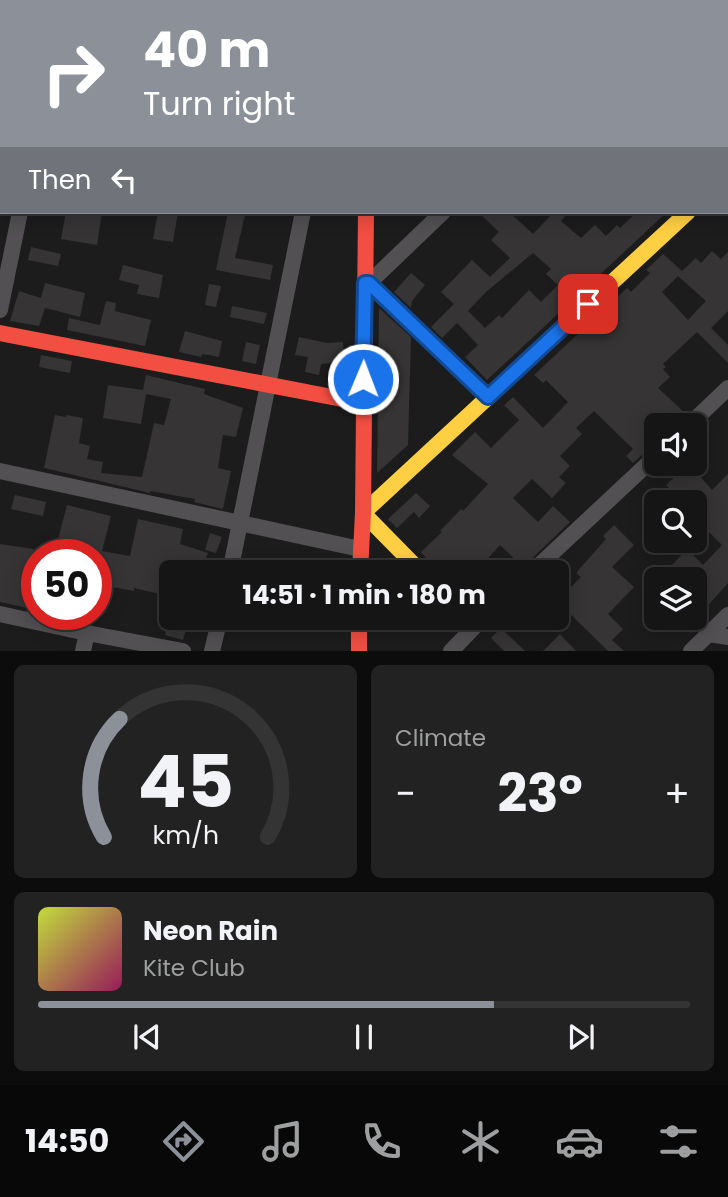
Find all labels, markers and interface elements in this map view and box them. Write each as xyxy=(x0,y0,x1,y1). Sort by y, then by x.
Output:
text: 40 m xyxy=(143,16,270,84)
icon: right xyxy=(28,28,119,119)
text: Turn right xyxy=(143,81,295,126)
icon: left xyxy=(105,161,143,199)
text: Then xyxy=(28,162,91,198)
pin xyxy=(558,274,618,334)
icon: arrive xyxy=(569,285,607,323)
position arrow xyxy=(326,342,400,416)
map controls xyxy=(644,413,707,630)
button: sound xyxy=(644,413,707,476)
button: search xyxy=(644,490,707,553)
speed limit sign: 50 xyxy=(21,539,112,630)
button: layers xyxy=(644,567,707,630)
text: 14:51 · 1 min · 180 m xyxy=(242,577,486,613)
text: Climate xyxy=(395,722,486,754)
text: 45 xyxy=(137,732,234,833)
text: 23° xyxy=(497,757,583,830)
text: − xyxy=(395,767,416,820)
text: + xyxy=(664,767,690,820)
text: km/h xyxy=(152,818,219,853)
text: Neon Rain xyxy=(143,913,278,949)
text: Kite Club xyxy=(143,952,245,984)
icon: previous xyxy=(128,1018,166,1056)
icon: pause xyxy=(345,1018,383,1056)
icon: next xyxy=(562,1018,600,1056)
icon: directions xyxy=(159,1117,208,1166)
icon: music xyxy=(258,1117,307,1166)
icon: phone xyxy=(357,1117,406,1166)
icon: climate xyxy=(456,1117,505,1166)
icon: car xyxy=(555,1117,604,1166)
icon: filters xyxy=(654,1117,703,1166)
text: 14:50 xyxy=(25,1118,109,1163)

